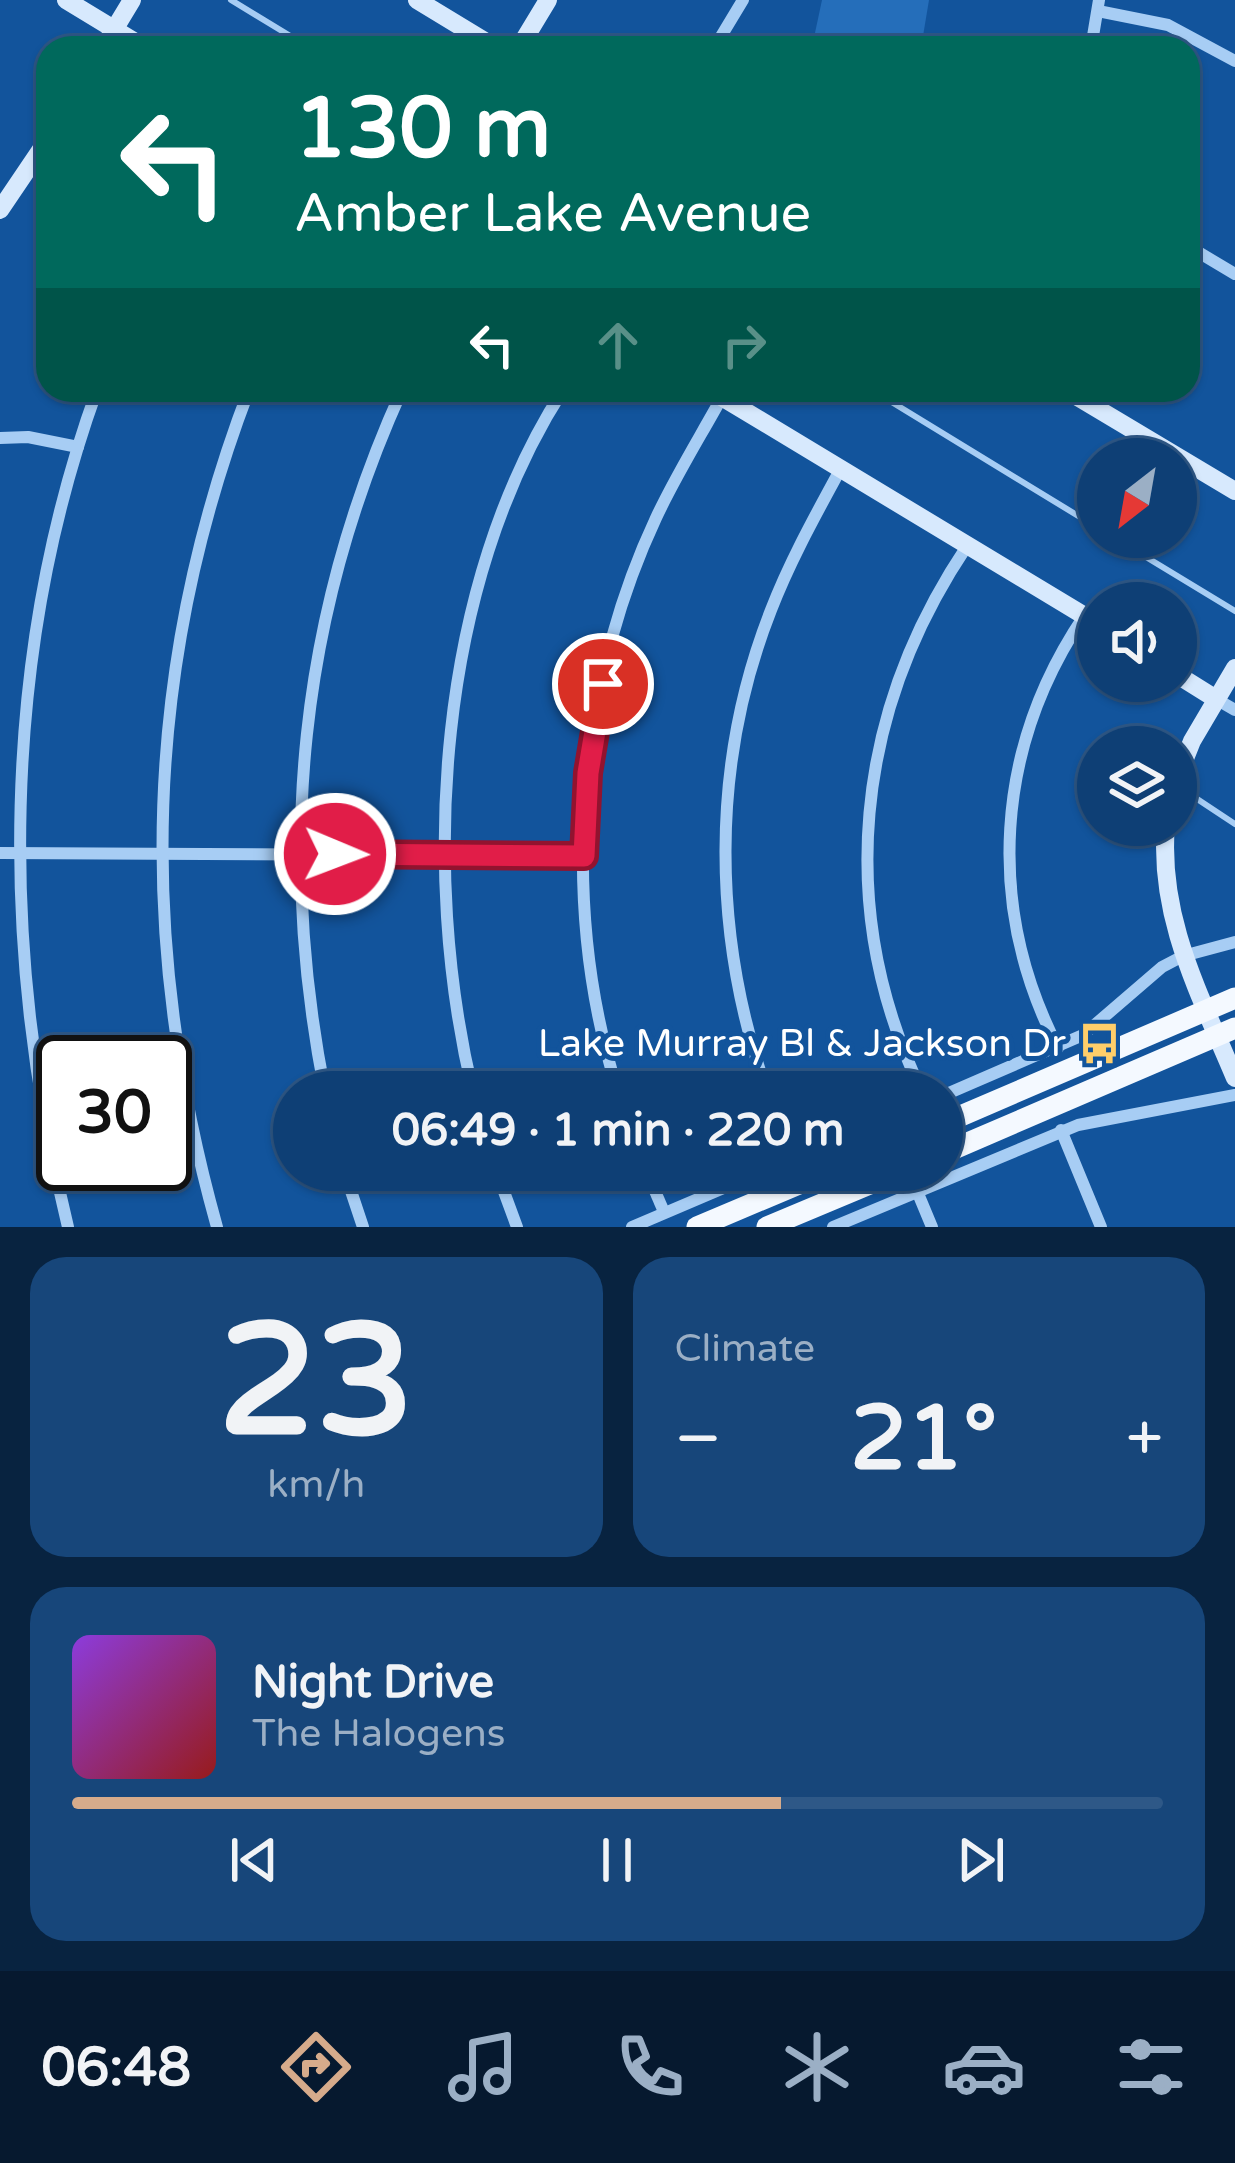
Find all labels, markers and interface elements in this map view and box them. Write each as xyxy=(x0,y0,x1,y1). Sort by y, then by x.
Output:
text: 130 m xyxy=(294,79,551,180)
icon: left xyxy=(96,84,252,240)
text: Amber Lake Avenue xyxy=(294,181,811,246)
icon: left xyxy=(459,312,525,378)
icon: ahead xyxy=(585,312,651,378)
icon: right xyxy=(711,312,777,378)
north arrow xyxy=(1077,438,1197,558)
map controls xyxy=(1077,438,1197,846)
button: sound xyxy=(1077,582,1197,702)
pin xyxy=(552,633,654,735)
icon: arrive xyxy=(570,651,636,717)
button: layers xyxy=(1077,726,1197,846)
position arrow xyxy=(272,791,398,917)
place label: Lake Murray Bl & Jackson Dr xyxy=(538,1020,1066,1067)
bus stop icon: Lake Murray Bl & Jackson Dr xyxy=(1077,1020,1123,1066)
speed limit sign: 30 xyxy=(36,1035,192,1191)
text: 06:49 · 1 min · 220 m xyxy=(392,1104,844,1158)
text: 23 xyxy=(218,1289,414,1477)
text: Climate xyxy=(675,1325,815,1372)
text: 21° xyxy=(850,1385,997,1494)
text: − xyxy=(675,1399,722,1479)
text: + xyxy=(1126,1399,1163,1479)
text: km/h xyxy=(267,1461,365,1508)
text: Night Drive xyxy=(252,1656,494,1710)
text: The Halogens xyxy=(252,1710,505,1757)
icon: previous xyxy=(221,1827,287,1893)
icon: pause xyxy=(584,1827,650,1893)
icon: next xyxy=(948,1827,1014,1893)
icon: directions xyxy=(274,2025,358,2109)
icon: music xyxy=(441,2025,525,2109)
icon: phone xyxy=(608,2025,692,2109)
icon: climate xyxy=(775,2025,859,2109)
icon: car xyxy=(942,2025,1026,2109)
icon: filters xyxy=(1109,2025,1193,2109)
text: 06:48 xyxy=(42,2035,191,2100)

